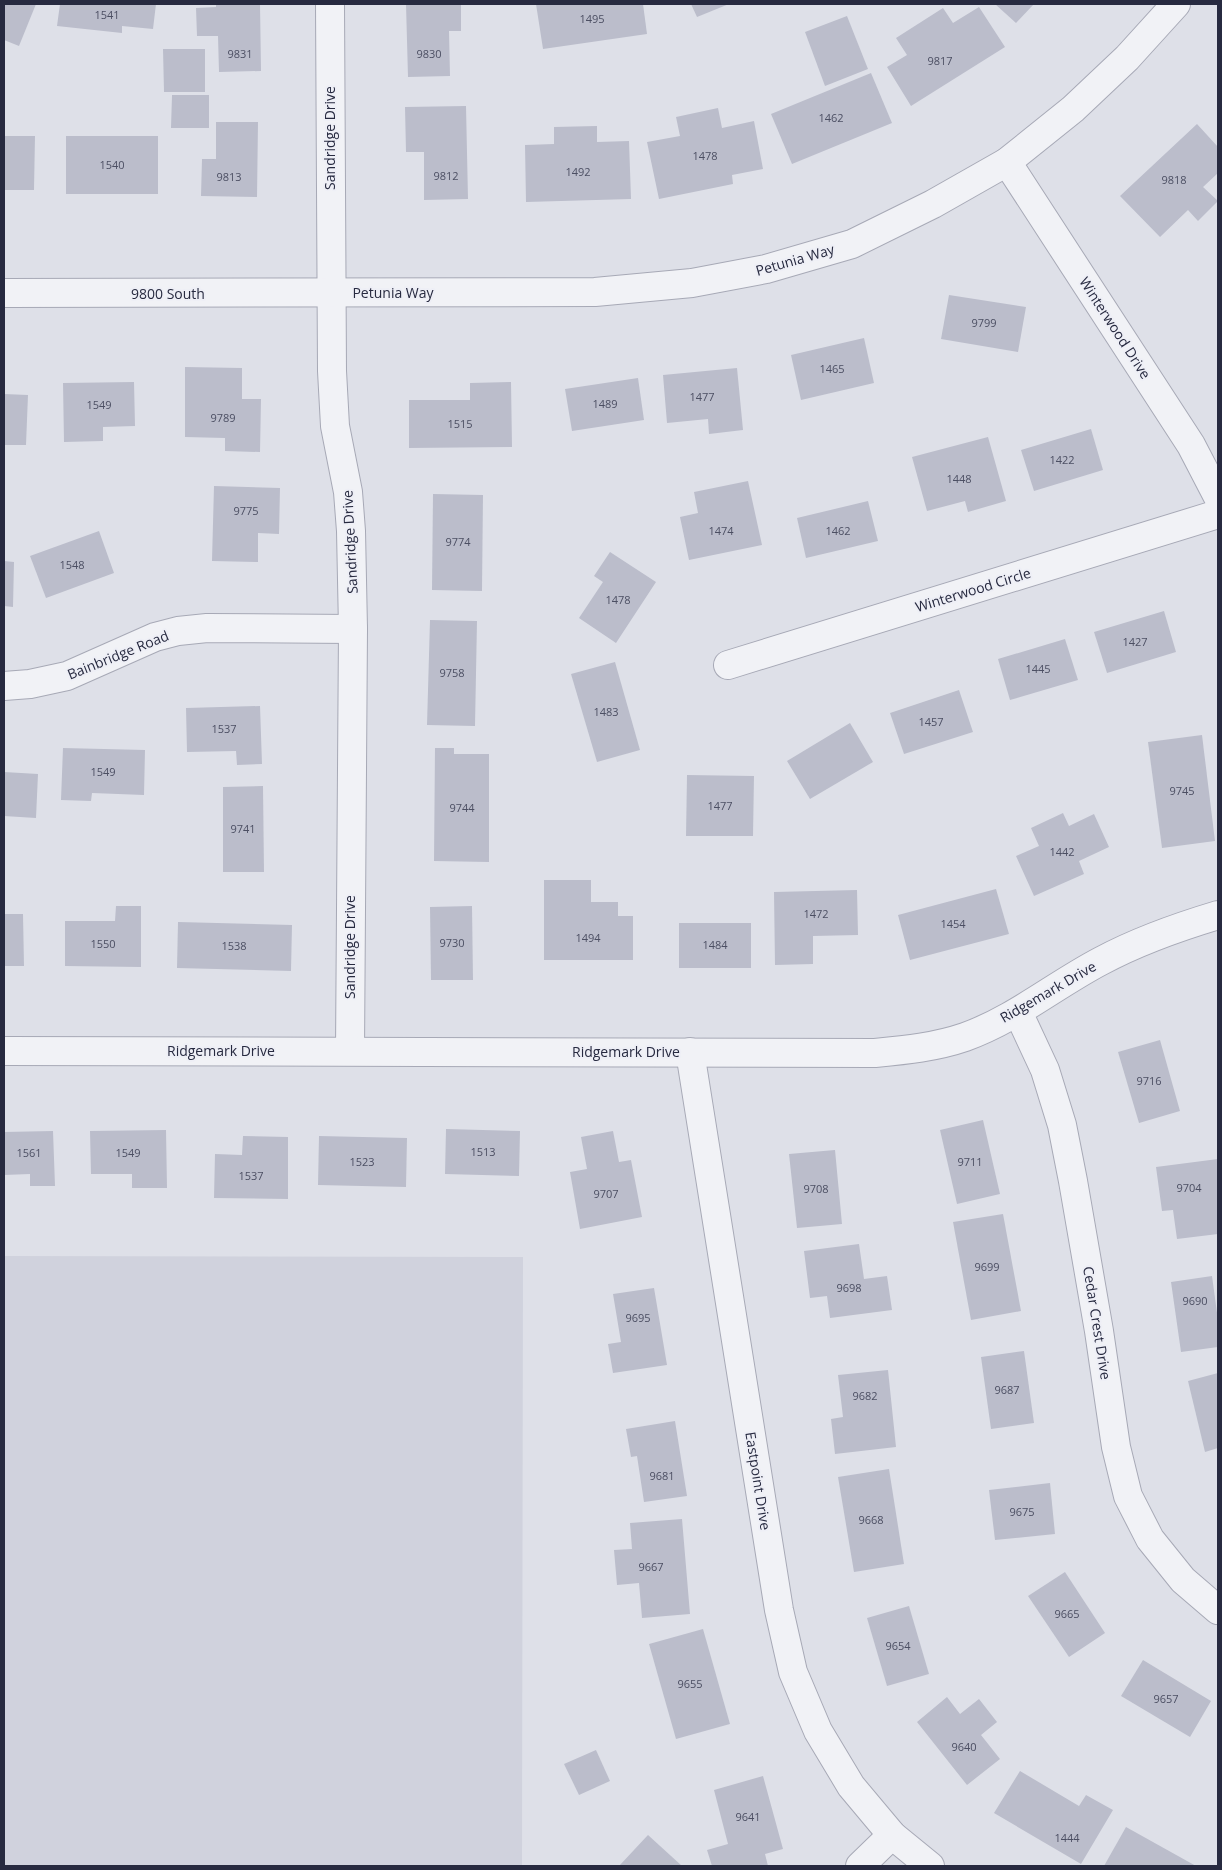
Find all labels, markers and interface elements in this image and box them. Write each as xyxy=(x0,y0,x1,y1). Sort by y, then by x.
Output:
house number: 1541 xyxy=(94,7,120,22)
house number: 1495 xyxy=(579,11,605,26)
house number: 9831 xyxy=(227,46,253,61)
house number: 9830 xyxy=(416,46,442,61)
house number: 9817 xyxy=(927,53,953,68)
street label: Sandridge Drive xyxy=(320,86,339,190)
house number: 1462 xyxy=(818,110,844,125)
house number: 1478 xyxy=(692,148,718,163)
house number: 1540 xyxy=(99,157,125,172)
house number: 1492 xyxy=(565,164,591,179)
house number: 9812 xyxy=(433,168,459,183)
house number: 9813 xyxy=(216,169,242,184)
house number: 9818 xyxy=(1161,172,1187,187)
street label: Petunia Way xyxy=(753,239,837,280)
street label: Winterwood Drive xyxy=(1075,273,1156,382)
street label: Petunia Way xyxy=(352,283,435,302)
street label: 9800 South xyxy=(131,284,205,303)
house number: 9799 xyxy=(971,315,997,330)
house number: 1465 xyxy=(819,361,845,376)
house number: 1477 xyxy=(689,389,715,404)
house number: 1489 xyxy=(592,396,618,411)
house number: 1549 xyxy=(86,397,112,412)
house number: 9789 xyxy=(210,410,236,425)
house number: 1515 xyxy=(447,416,473,431)
house number: 1422 xyxy=(1049,452,1075,467)
house number: 1448 xyxy=(946,471,972,486)
street label: Sandridge Drive xyxy=(337,490,362,594)
house number: 9775 xyxy=(233,503,259,518)
house number: 1474 xyxy=(708,523,734,538)
house number: 1462 xyxy=(825,523,851,538)
house number: 9774 xyxy=(445,534,471,549)
house number: 1548 xyxy=(59,557,85,572)
street label: Winterwood Circle xyxy=(913,563,1033,616)
house number: 1478 xyxy=(605,592,631,607)
street label: Bainbridge Road xyxy=(64,626,171,684)
house number: 1427 xyxy=(1122,634,1148,649)
house number: 1445 xyxy=(1025,661,1051,676)
house number: 9758 xyxy=(439,665,465,680)
house number: 1483 xyxy=(593,704,619,719)
house number: 1457 xyxy=(918,714,944,729)
house number: 1537 xyxy=(211,721,237,736)
house number: 1549 xyxy=(90,764,116,779)
house number: 9745 xyxy=(1169,783,1195,798)
house number: 1477 xyxy=(707,798,733,813)
house number: 9744 xyxy=(449,800,475,815)
house number: 9741 xyxy=(230,821,256,836)
house number: 1442 xyxy=(1049,844,1075,859)
street label: Sandridge Drive xyxy=(340,895,359,999)
house number: 1472 xyxy=(803,906,829,921)
house number: 1454 xyxy=(940,916,966,931)
house number: 1494 xyxy=(575,930,601,945)
house number: 9730 xyxy=(439,935,465,950)
house number: 1550 xyxy=(90,936,116,951)
house number: 1484 xyxy=(702,937,728,952)
house number: 1538 xyxy=(221,938,247,953)
street label: Ridgemark Drive xyxy=(996,956,1099,1027)
street label: Ridgemark Drive xyxy=(167,1041,275,1060)
street label: Ridgemark Drive xyxy=(572,1042,680,1061)
house number: 9716 xyxy=(1136,1073,1162,1088)
house number: 1513 xyxy=(470,1144,496,1159)
house number: 1561 xyxy=(16,1145,42,1160)
house number: 1549 xyxy=(115,1145,141,1160)
house number: 1523 xyxy=(349,1154,375,1169)
house number: 9711 xyxy=(957,1154,983,1169)
house number: 1537 xyxy=(238,1168,264,1183)
house number: 9704 xyxy=(1176,1180,1202,1195)
house number: 9708 xyxy=(803,1181,829,1196)
house number: 9707 xyxy=(593,1186,619,1201)
house number: 9699 xyxy=(974,1259,1000,1274)
street label: Cedar Crest Drive xyxy=(1079,1265,1116,1381)
house number: 9698 xyxy=(836,1280,862,1295)
house number: 9690 xyxy=(1182,1293,1208,1308)
house number: 9695 xyxy=(625,1310,651,1325)
house number: 9687 xyxy=(994,1382,1020,1397)
house number: 9682 xyxy=(852,1388,878,1403)
street label: Eastpoint Drive xyxy=(741,1430,776,1532)
house number: 9681 xyxy=(649,1468,675,1483)
house number: 9675 xyxy=(1009,1504,1035,1519)
house number: 9668 xyxy=(858,1512,884,1527)
house number: 9667 xyxy=(638,1559,664,1574)
house number: 9665 xyxy=(1054,1606,1080,1621)
house number: 9654 xyxy=(885,1638,911,1653)
house number: 9655 xyxy=(677,1676,703,1691)
house number: 9657 xyxy=(1153,1691,1179,1706)
house number: 9640 xyxy=(951,1739,977,1754)
house number: 9641 xyxy=(735,1809,761,1824)
house number: 1444 xyxy=(1054,1830,1080,1845)

